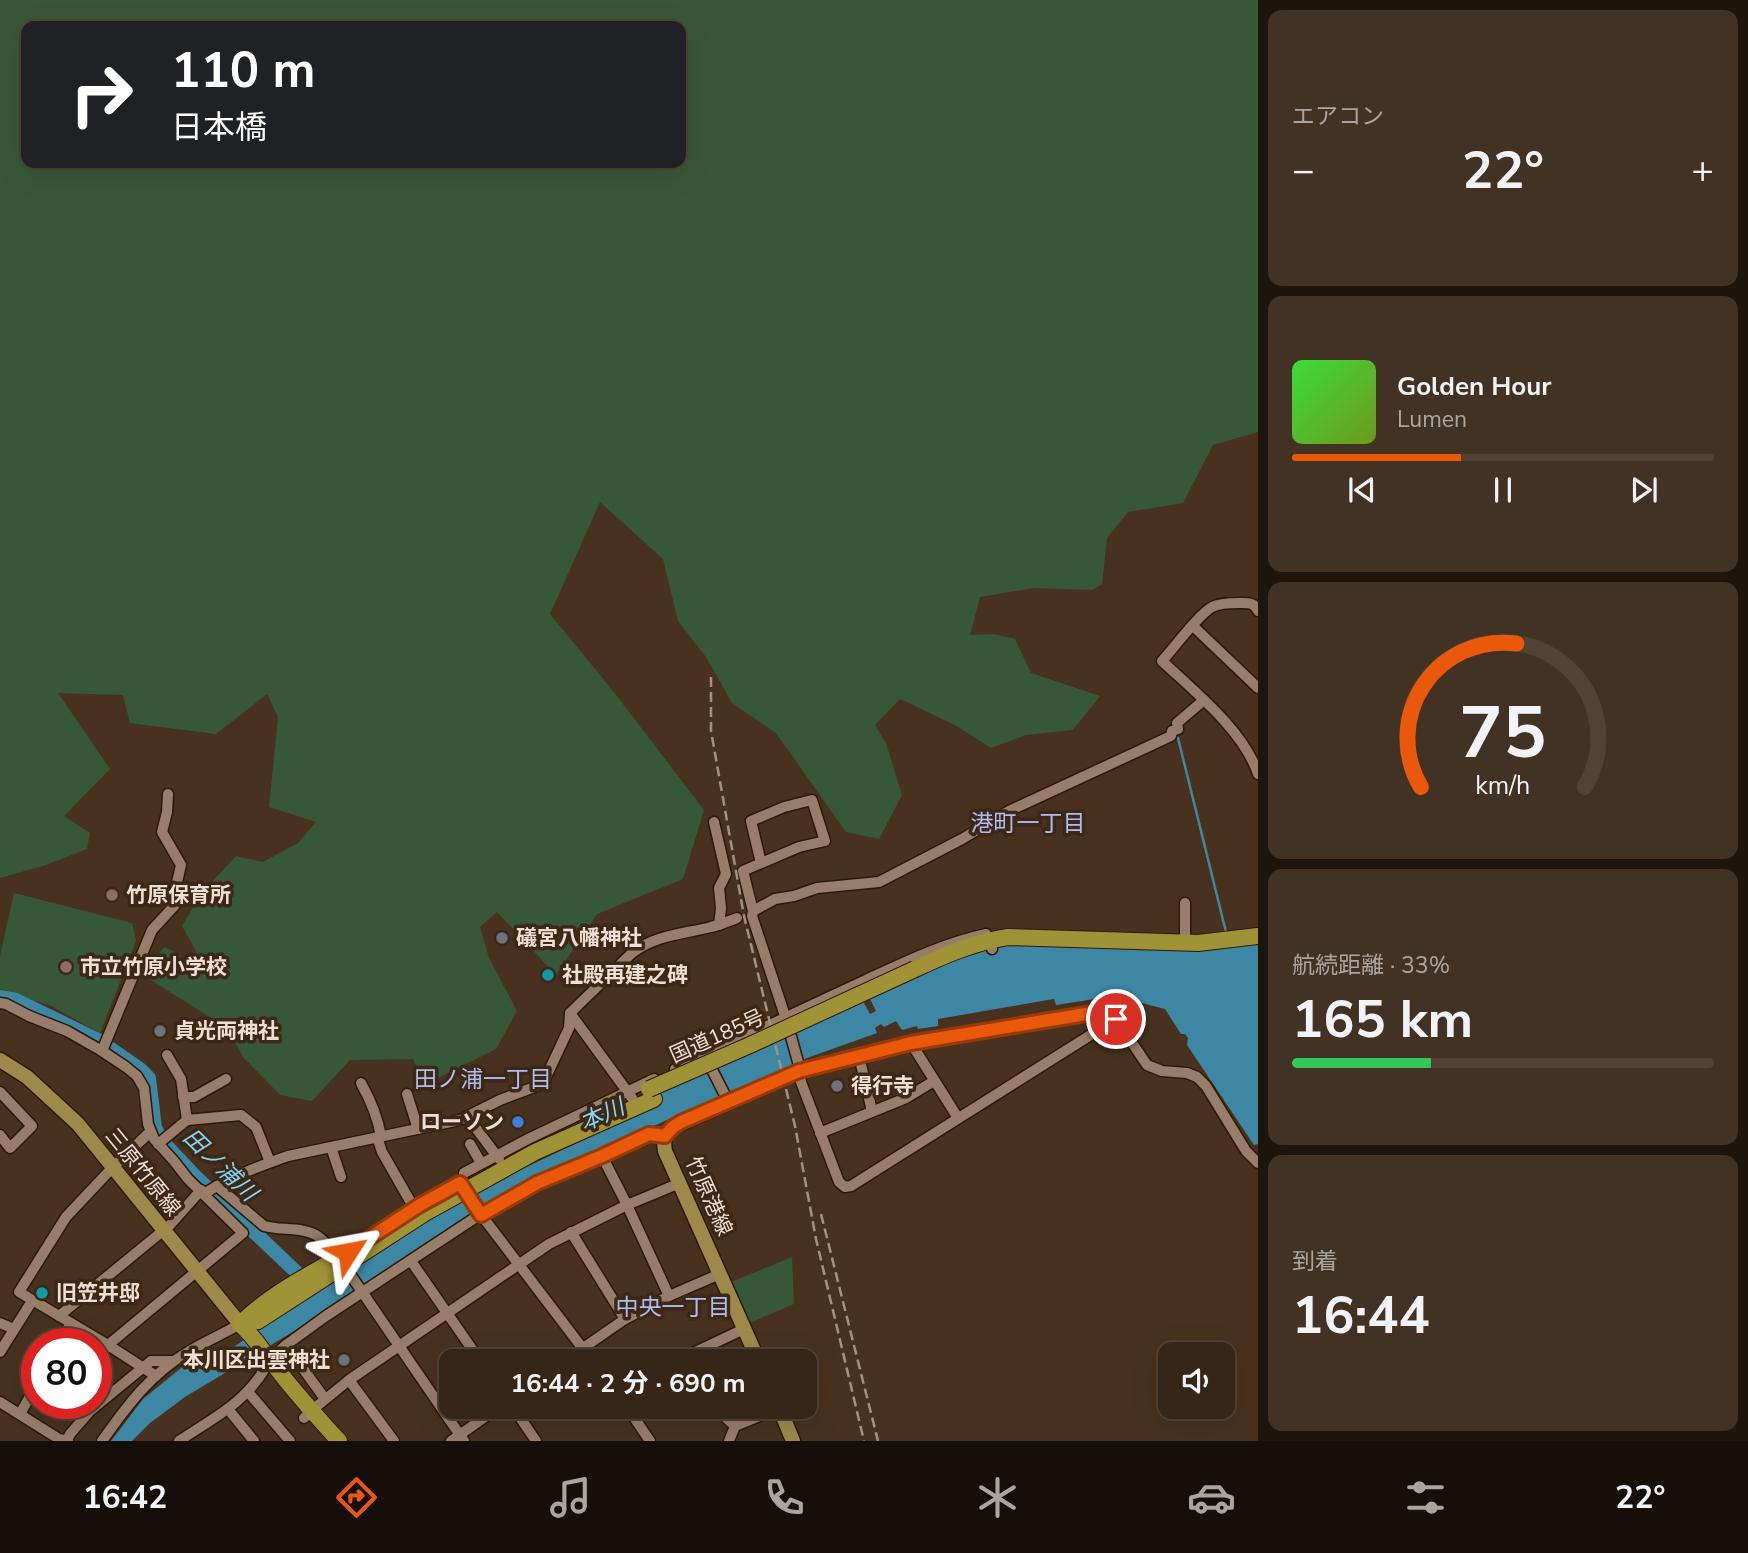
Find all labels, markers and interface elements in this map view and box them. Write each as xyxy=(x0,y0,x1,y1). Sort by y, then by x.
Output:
text: 110 m xyxy=(171,37,315,104)
icon: right xyxy=(56,49,147,140)
text: エアコン xyxy=(1292,101,1384,132)
text: 日本橋 xyxy=(171,106,267,149)
text: 22° xyxy=(1462,135,1544,206)
text: − xyxy=(1292,145,1315,196)
text: + xyxy=(1691,145,1714,196)
text: Golden Hour xyxy=(1397,369,1552,404)
text: Lumen xyxy=(1397,404,1467,435)
icon: previous xyxy=(1343,471,1381,509)
icon: pause xyxy=(1484,471,1522,509)
icon: next xyxy=(1625,471,1663,509)
text: 75 xyxy=(1459,683,1547,783)
text: km/h xyxy=(1475,768,1531,802)
district label: 港町一丁目 xyxy=(971,808,1086,839)
place label: 竹原保育所 xyxy=(126,881,231,909)
marker: 竹原保育所 xyxy=(104,887,120,903)
place label: 礒宮八幡神社 xyxy=(516,924,642,952)
marker: 礒宮八幡神社 xyxy=(494,930,510,946)
text: 航続距離 · 33% xyxy=(1292,950,1450,981)
place label: 市立竹原小学校 xyxy=(80,953,227,981)
marker: 市立竹原小学校 xyxy=(58,959,74,975)
place label: 社殿再建之碑 xyxy=(562,961,688,989)
marker: 社殿再建之碑 xyxy=(540,967,556,983)
text: 165 km xyxy=(1292,984,1473,1055)
pin xyxy=(1086,989,1146,1049)
icon: arrive xyxy=(1097,1000,1135,1038)
street label: 国道185号 xyxy=(665,1003,769,1069)
place label: 貞光両神社 xyxy=(174,1017,279,1045)
marker: 貞光両神社 xyxy=(152,1023,168,1039)
district label: 田ノ浦一丁目 xyxy=(414,1064,552,1095)
place label: 得行寺 xyxy=(851,1072,914,1100)
marker: 得行寺 xyxy=(829,1078,845,1094)
water label: 本川 xyxy=(575,1090,632,1139)
place label: ローソン xyxy=(420,1108,504,1136)
marker: ローソン xyxy=(510,1114,526,1130)
street label: 三原竹原線 xyxy=(99,1122,187,1222)
water label: 田ノ浦川 xyxy=(176,1122,266,1210)
street label: 竹原港線 xyxy=(679,1152,739,1240)
position arrow xyxy=(311,1215,385,1289)
text: 到着 xyxy=(1292,1246,1338,1277)
place label: 旧笠井邸 xyxy=(56,1279,140,1307)
text: 16:44 xyxy=(1292,1280,1430,1351)
marker: 旧笠井邸 xyxy=(34,1285,50,1301)
district label: 中央一丁目 xyxy=(616,1292,731,1323)
speed limit sign: 80 xyxy=(21,1328,112,1419)
map controls xyxy=(1158,1342,1235,1419)
button: sound xyxy=(1158,1342,1235,1419)
place label: 本川区出雲神社 xyxy=(183,1346,330,1374)
marker: 本川区出雲神社 xyxy=(336,1352,352,1368)
text: 16:44 · 2 分 · 690 m xyxy=(510,1366,746,1401)
icon: directions xyxy=(332,1473,381,1522)
icon: music xyxy=(546,1473,595,1522)
icon: phone xyxy=(760,1473,809,1522)
icon: climate xyxy=(973,1473,1022,1522)
icon: car xyxy=(1187,1473,1236,1522)
icon: filters xyxy=(1401,1473,1450,1522)
text: 16:42 xyxy=(82,1476,167,1519)
text: 22° xyxy=(1615,1476,1665,1519)

